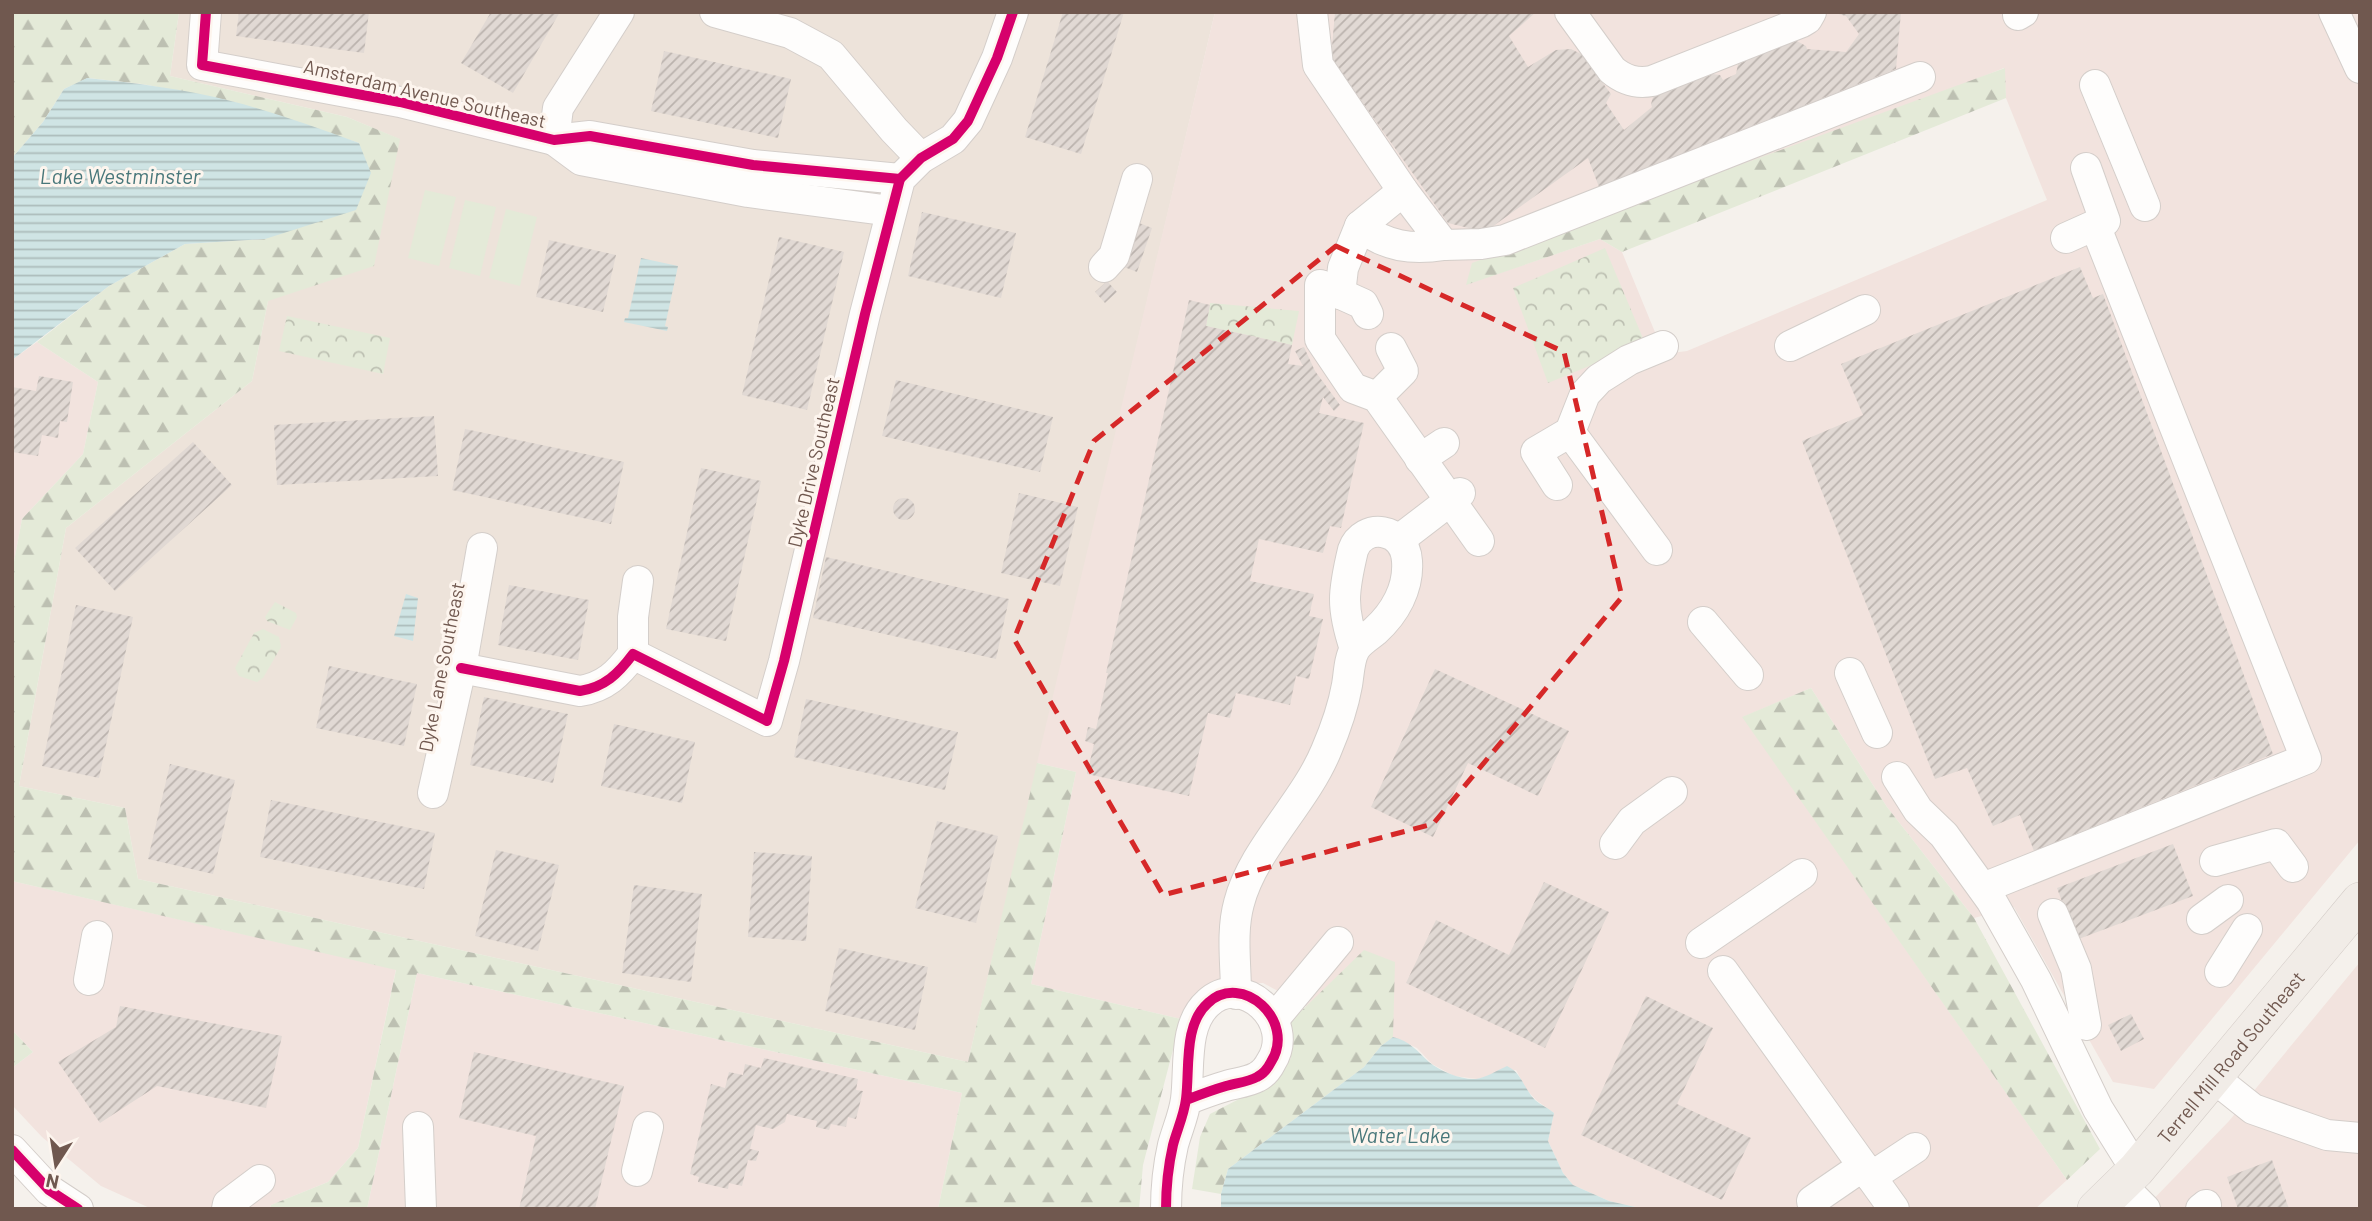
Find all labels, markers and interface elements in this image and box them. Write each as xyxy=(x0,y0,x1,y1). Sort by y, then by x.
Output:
street label: Amsterdam Avenue Southeast xyxy=(302,54,548,132)
water label: Lake Westminster xyxy=(40,163,201,188)
street label: Dyke Drive Southeast xyxy=(782,375,844,549)
street label: Dyke Lane Southeast xyxy=(413,580,469,754)
street label: Terrell Mill Road Southeast xyxy=(2152,966,2309,1148)
water label: Water Lake xyxy=(1350,1122,1450,1147)
north arrow xyxy=(21,1130,91,1200)
text: N xyxy=(44,1170,61,1195)

